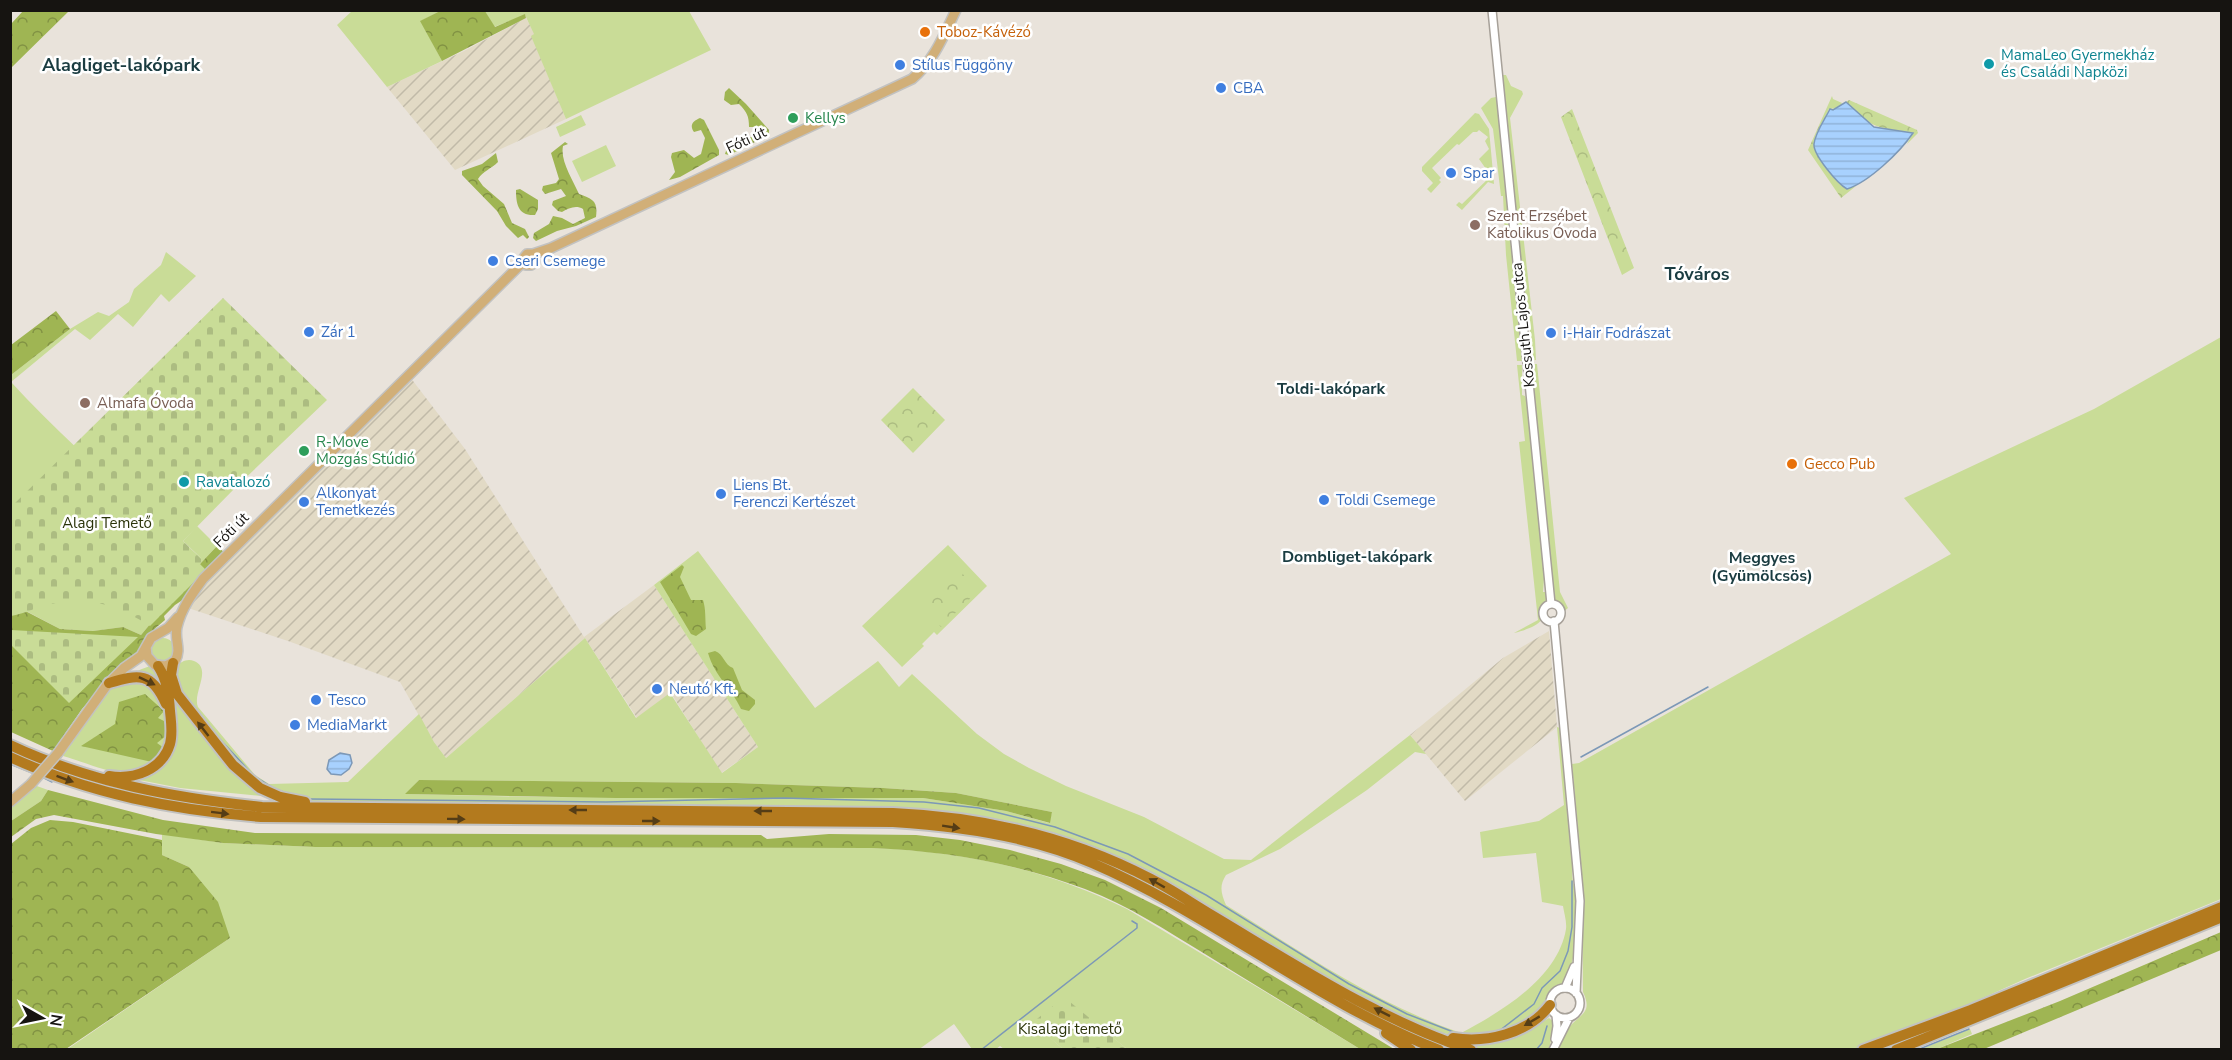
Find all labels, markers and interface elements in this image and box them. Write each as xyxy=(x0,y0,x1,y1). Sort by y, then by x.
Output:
place label: Toboz-Kávézó xyxy=(937,22,1031,42)
marker: Toboz-Kávézó xyxy=(918,25,932,39)
place label: MamaLeo Gyermekház és Családi Napközi xyxy=(2001,45,2154,82)
district label: Alagliget-lakópark xyxy=(42,53,200,77)
place label: Stílus Függöny xyxy=(912,55,1013,75)
marker: MamaLeo Gyermekház és Családi Napközi xyxy=(1982,57,1996,71)
marker: Stílus Függöny xyxy=(893,58,907,72)
place label: CBA xyxy=(1233,78,1264,98)
marker: CBA xyxy=(1214,81,1228,95)
place label: Kellys xyxy=(805,108,846,128)
marker: Kellys xyxy=(786,111,800,125)
street label: Fóti út xyxy=(723,122,770,158)
place label: Spar xyxy=(1463,163,1495,183)
marker: Spar xyxy=(1444,166,1458,180)
place label: Szent Erzsébet Katolikus Óvoda xyxy=(1487,206,1597,243)
marker: Szent Erzsébet Katolikus Óvoda xyxy=(1468,218,1482,232)
place label: Cseri Csemege xyxy=(505,251,606,271)
marker: Cseri Csemege xyxy=(486,254,500,268)
street label: Kossuth Lajos utca xyxy=(1506,262,1540,388)
district label: Tóváros xyxy=(1664,262,1730,286)
place label: Zár 1 xyxy=(321,322,356,342)
place label: i-Hair Fodrászat xyxy=(1563,323,1671,343)
marker: Zár 1 xyxy=(302,325,316,339)
marker: i-Hair Fodrászat xyxy=(1544,326,1558,340)
district label: Toldi-lakópark xyxy=(1277,378,1386,400)
place label: Almafa Óvoda xyxy=(97,392,194,413)
marker: Almafa Óvoda xyxy=(78,396,92,410)
place label: R-Move Mozgás Stúdió xyxy=(316,432,415,469)
marker: R-Move Mozgás Stúdió xyxy=(297,444,311,458)
place label: Gecco Pub xyxy=(1804,454,1875,474)
marker: Gecco Pub xyxy=(1785,457,1799,471)
place label: Ravatalozó xyxy=(196,472,270,492)
marker: Ravatalozó xyxy=(177,475,191,489)
place label: Liens Bt. Ferenczi Kertészet xyxy=(733,475,856,512)
place label: Alkonyat Temetkezés xyxy=(316,483,395,520)
marker: Liens Bt. Ferenczi Kertészet xyxy=(714,487,728,501)
place label: Toldi Csemege xyxy=(1336,490,1435,510)
marker: Toldi Csemege xyxy=(1317,493,1331,507)
marker: Alkonyat Temetkezés xyxy=(297,495,311,509)
street label: Fóti út xyxy=(209,507,254,552)
park label: Alagi Temető xyxy=(62,513,152,533)
district label: Dombliget-lakópark xyxy=(1282,546,1433,568)
district label: Meggyes (Gyümölcsös) xyxy=(1711,547,1813,587)
one-way arrow xyxy=(139,676,156,686)
place label: Neutó Kft. xyxy=(669,679,737,699)
marker: Neutó Kft. xyxy=(650,682,664,696)
place label: Tesco xyxy=(328,690,366,710)
marker: Tesco xyxy=(309,693,323,707)
place label: MediaMarkt xyxy=(307,715,387,735)
marker: MediaMarkt xyxy=(288,718,302,732)
one-way arrow xyxy=(196,721,209,737)
one-way arrow xyxy=(56,774,74,784)
one-way arrow xyxy=(568,805,587,815)
one-way arrow xyxy=(754,806,773,816)
one-way arrow xyxy=(210,808,229,818)
one-way arrow xyxy=(447,814,466,824)
one-way arrow xyxy=(642,816,661,826)
one-way arrow xyxy=(942,823,961,832)
one-way arrow xyxy=(1149,877,1165,888)
north arrow xyxy=(12,988,72,1048)
one-way arrow xyxy=(1373,1008,1391,1018)
text: N xyxy=(44,1013,68,1028)
one-way arrow xyxy=(1524,1016,1540,1027)
park label: Kisalagi temető xyxy=(1018,1019,1122,1039)

